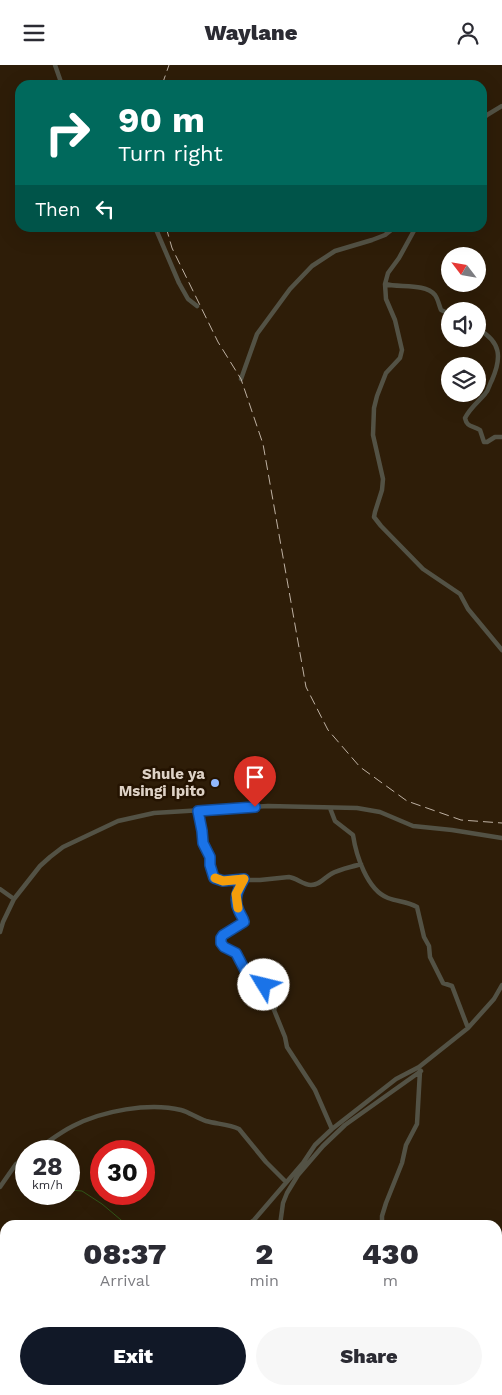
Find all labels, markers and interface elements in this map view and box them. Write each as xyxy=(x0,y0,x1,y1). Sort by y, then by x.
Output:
icon: menu xyxy=(20,19,48,47)
icon: person xyxy=(454,19,482,47)
text: Waylane xyxy=(204,20,298,45)
text: 90 m xyxy=(118,99,205,141)
icon: right xyxy=(35,100,100,165)
text: Turn right xyxy=(118,141,223,166)
icon: left xyxy=(91,195,119,223)
text: Then xyxy=(35,198,81,221)
north arrow xyxy=(441,247,486,293)
map controls xyxy=(441,247,486,402)
button: sound xyxy=(441,302,486,347)
button: layers xyxy=(441,357,486,402)
pin xyxy=(234,756,276,807)
icon: arrive xyxy=(241,763,269,791)
place label: Shule ya Msingi Ipito xyxy=(119,765,205,800)
marker: Shule ya Msingi Ipito xyxy=(209,777,221,789)
position arrow xyxy=(237,958,289,1010)
speed limit sign: 30 xyxy=(90,1140,155,1205)
text: 28 xyxy=(32,1152,63,1181)
text: km/h xyxy=(32,1178,63,1192)
text: 08:37 xyxy=(83,1236,166,1271)
text: 2 xyxy=(255,1236,273,1271)
text: 430 xyxy=(362,1236,419,1271)
text: Arrival xyxy=(100,1271,150,1290)
text: min xyxy=(249,1271,279,1290)
text: m xyxy=(383,1271,398,1290)
button: Exit xyxy=(20,1327,246,1385)
button: Share xyxy=(256,1327,482,1385)

